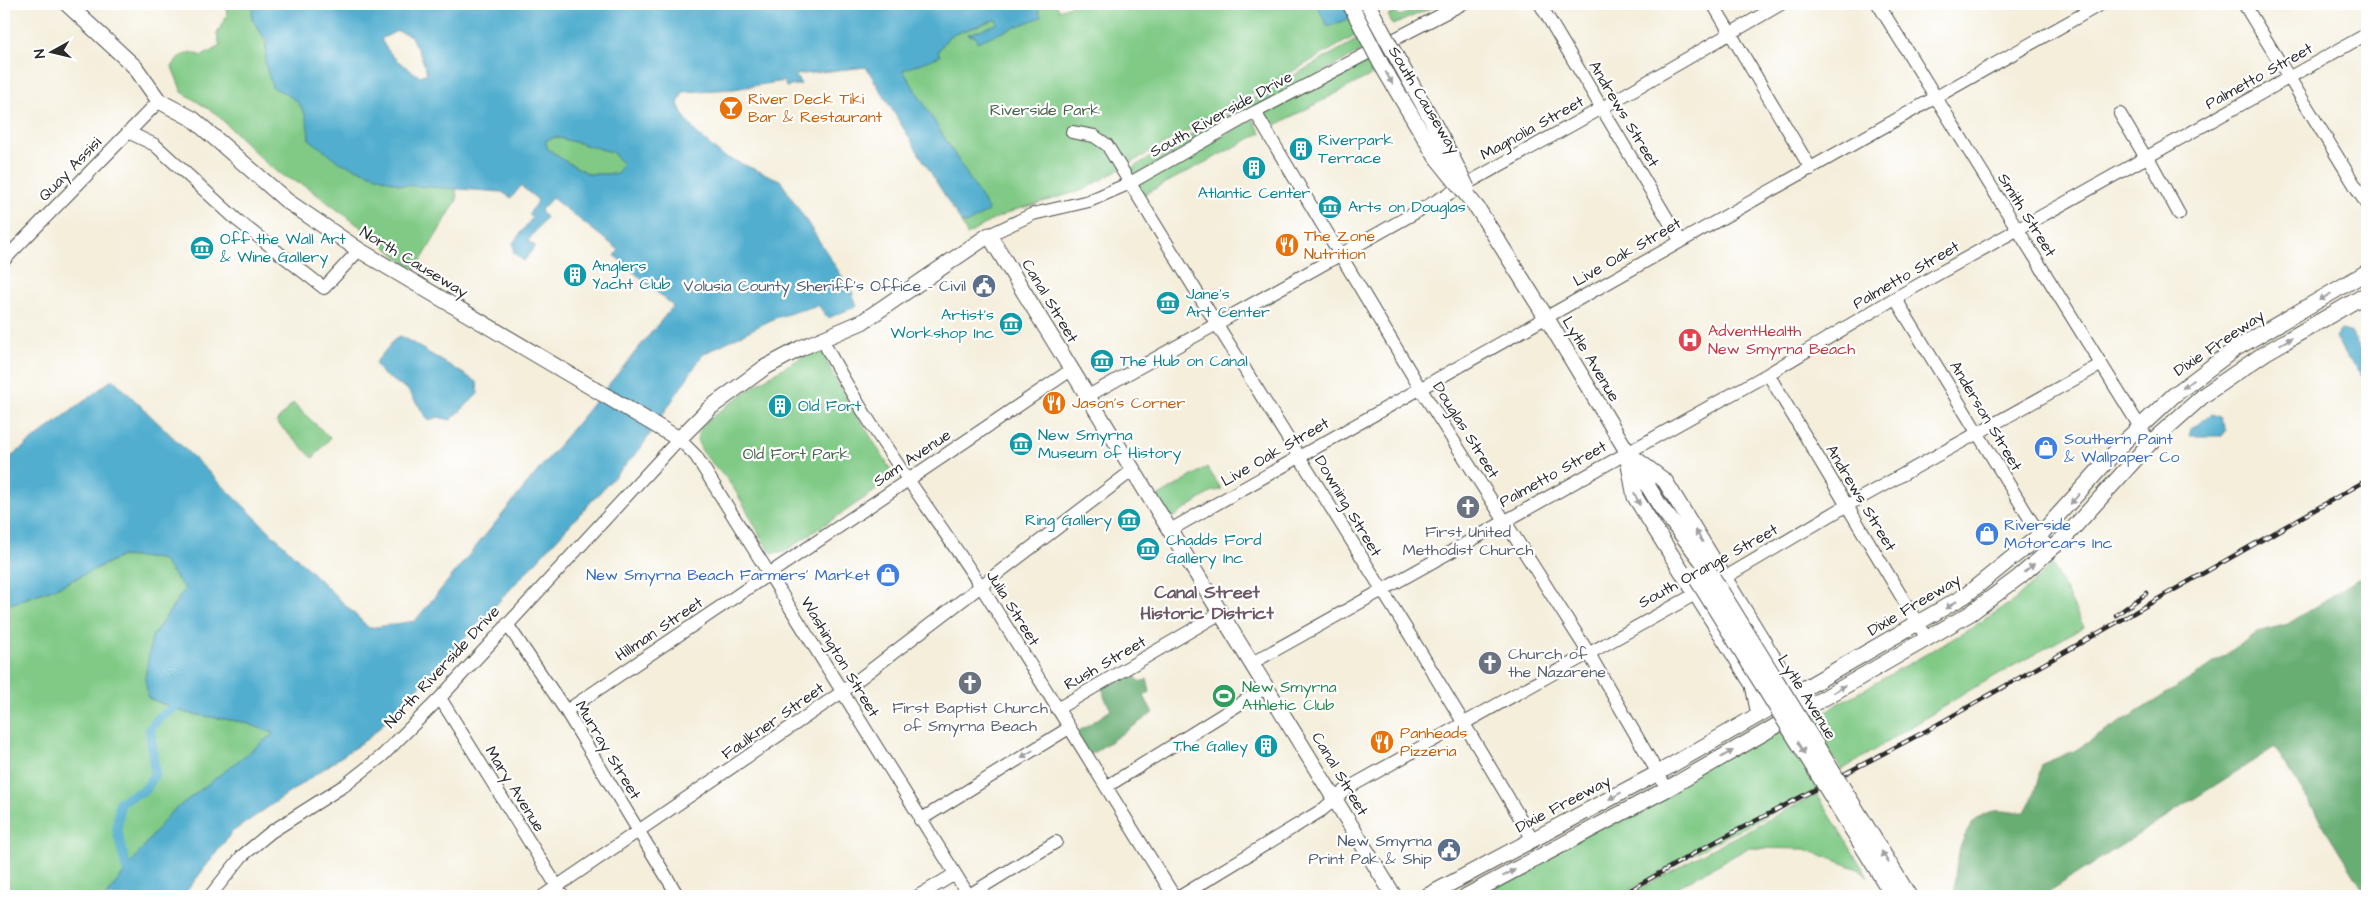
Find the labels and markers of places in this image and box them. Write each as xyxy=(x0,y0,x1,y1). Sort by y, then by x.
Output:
place label: River Deck Tiki Bar & Restaurant xyxy=(748,88,883,128)
bar icon: River Deck Tiki Bar & Restaurant xyxy=(718,95,744,121)
place label: Riverpark Terrace xyxy=(1318,129,1393,169)
building icon: Riverpark Terrace xyxy=(1288,136,1314,162)
building icon: Atlantic Center xyxy=(1241,155,1267,181)
place label: Atlantic Center xyxy=(1198,182,1311,204)
museum icon: Arts on Douglas xyxy=(1317,194,1343,220)
place label: Arts on Douglas xyxy=(1348,196,1466,219)
place label: The Zone Nutrition xyxy=(1304,225,1376,265)
place label: Off the Wall Art & Wine Gallery xyxy=(220,228,346,269)
restaurant icon: The Zone Nutrition xyxy=(1274,232,1300,258)
museum icon: Off the Wall Art & Wine Gallery xyxy=(189,235,215,261)
place label: Anglers Yacht Club xyxy=(592,255,671,295)
building icon: Anglers Yacht Club xyxy=(562,262,588,288)
public building icon: Volusia County Sheriff's Office - Civil xyxy=(971,273,997,299)
place label: Volusia County Sheriff's Office - Civil xyxy=(683,275,966,298)
place label: Jane's Art Center xyxy=(1186,283,1270,323)
museum icon: Jane's Art Center xyxy=(1155,290,1181,316)
place label: Artist's Workshop Inc xyxy=(890,304,994,344)
museum icon: Artist's Workshop Inc xyxy=(998,311,1024,337)
place label: AdventHealth New Smyrna Beach xyxy=(1708,320,1855,361)
hospital icon: AdventHealth New Smyrna Beach xyxy=(1677,327,1703,353)
museum icon: The Hub on Canal xyxy=(1089,348,1115,374)
place label: The Hub on Canal xyxy=(1120,350,1248,372)
restaurant icon: Jason's Corner xyxy=(1041,390,1067,416)
place label: Jason's Corner xyxy=(1072,392,1185,414)
building icon: Old Fort xyxy=(767,393,793,419)
place label: Old Fort xyxy=(798,395,862,417)
place label: New Smyrna Museum of History xyxy=(1038,424,1181,465)
place label: Southern Paint & Wallpaper Co xyxy=(2064,428,2180,468)
museum icon: New Smyrna Museum of History xyxy=(1008,431,1034,457)
shop icon: Southern Paint & Wallpaper Co xyxy=(2033,435,2059,461)
church icon: First United Methodist Church xyxy=(1455,494,1481,520)
museum icon: Ring Gallery xyxy=(1116,507,1142,533)
place label: Ring Gallery xyxy=(1025,509,1112,532)
place label: Riverside Motorcars Inc xyxy=(2004,514,2113,554)
place label: First United Methodist Church xyxy=(1402,521,1534,561)
shop icon: Riverside Motorcars Inc xyxy=(1974,521,2000,547)
place label: Chadds Ford Gallery Inc xyxy=(1166,529,1261,570)
museum icon: Chadds Ford Gallery Inc xyxy=(1135,536,1161,562)
shop icon: New Smyrna Beach Farmers' Market xyxy=(875,562,901,588)
place label: New Smyrna Beach Farmers' Market xyxy=(586,564,871,587)
place label: Church of the Nazarene xyxy=(1508,643,1606,683)
church icon: Church of the Nazarene xyxy=(1477,650,1503,676)
church icon: First Baptist Church of Smyrna Beach xyxy=(957,670,983,696)
place label: New Smyrna Athletic Club xyxy=(1242,676,1337,716)
sports icon: New Smyrna Athletic Club xyxy=(1211,683,1237,709)
place label: First Baptist Church of Smyrna Beach xyxy=(892,697,1048,738)
place label: Panheads Pizzeria xyxy=(1400,722,1467,762)
restaurant icon: Panheads Pizzeria xyxy=(1369,729,1395,755)
building icon: The Galley xyxy=(1253,733,1279,759)
place label: The Galley xyxy=(1173,735,1248,758)
place label: New Smyrna Print Pak & Ship xyxy=(1308,830,1432,870)
public building icon: New Smyrna Print Pak & Ship xyxy=(1436,837,1462,863)

